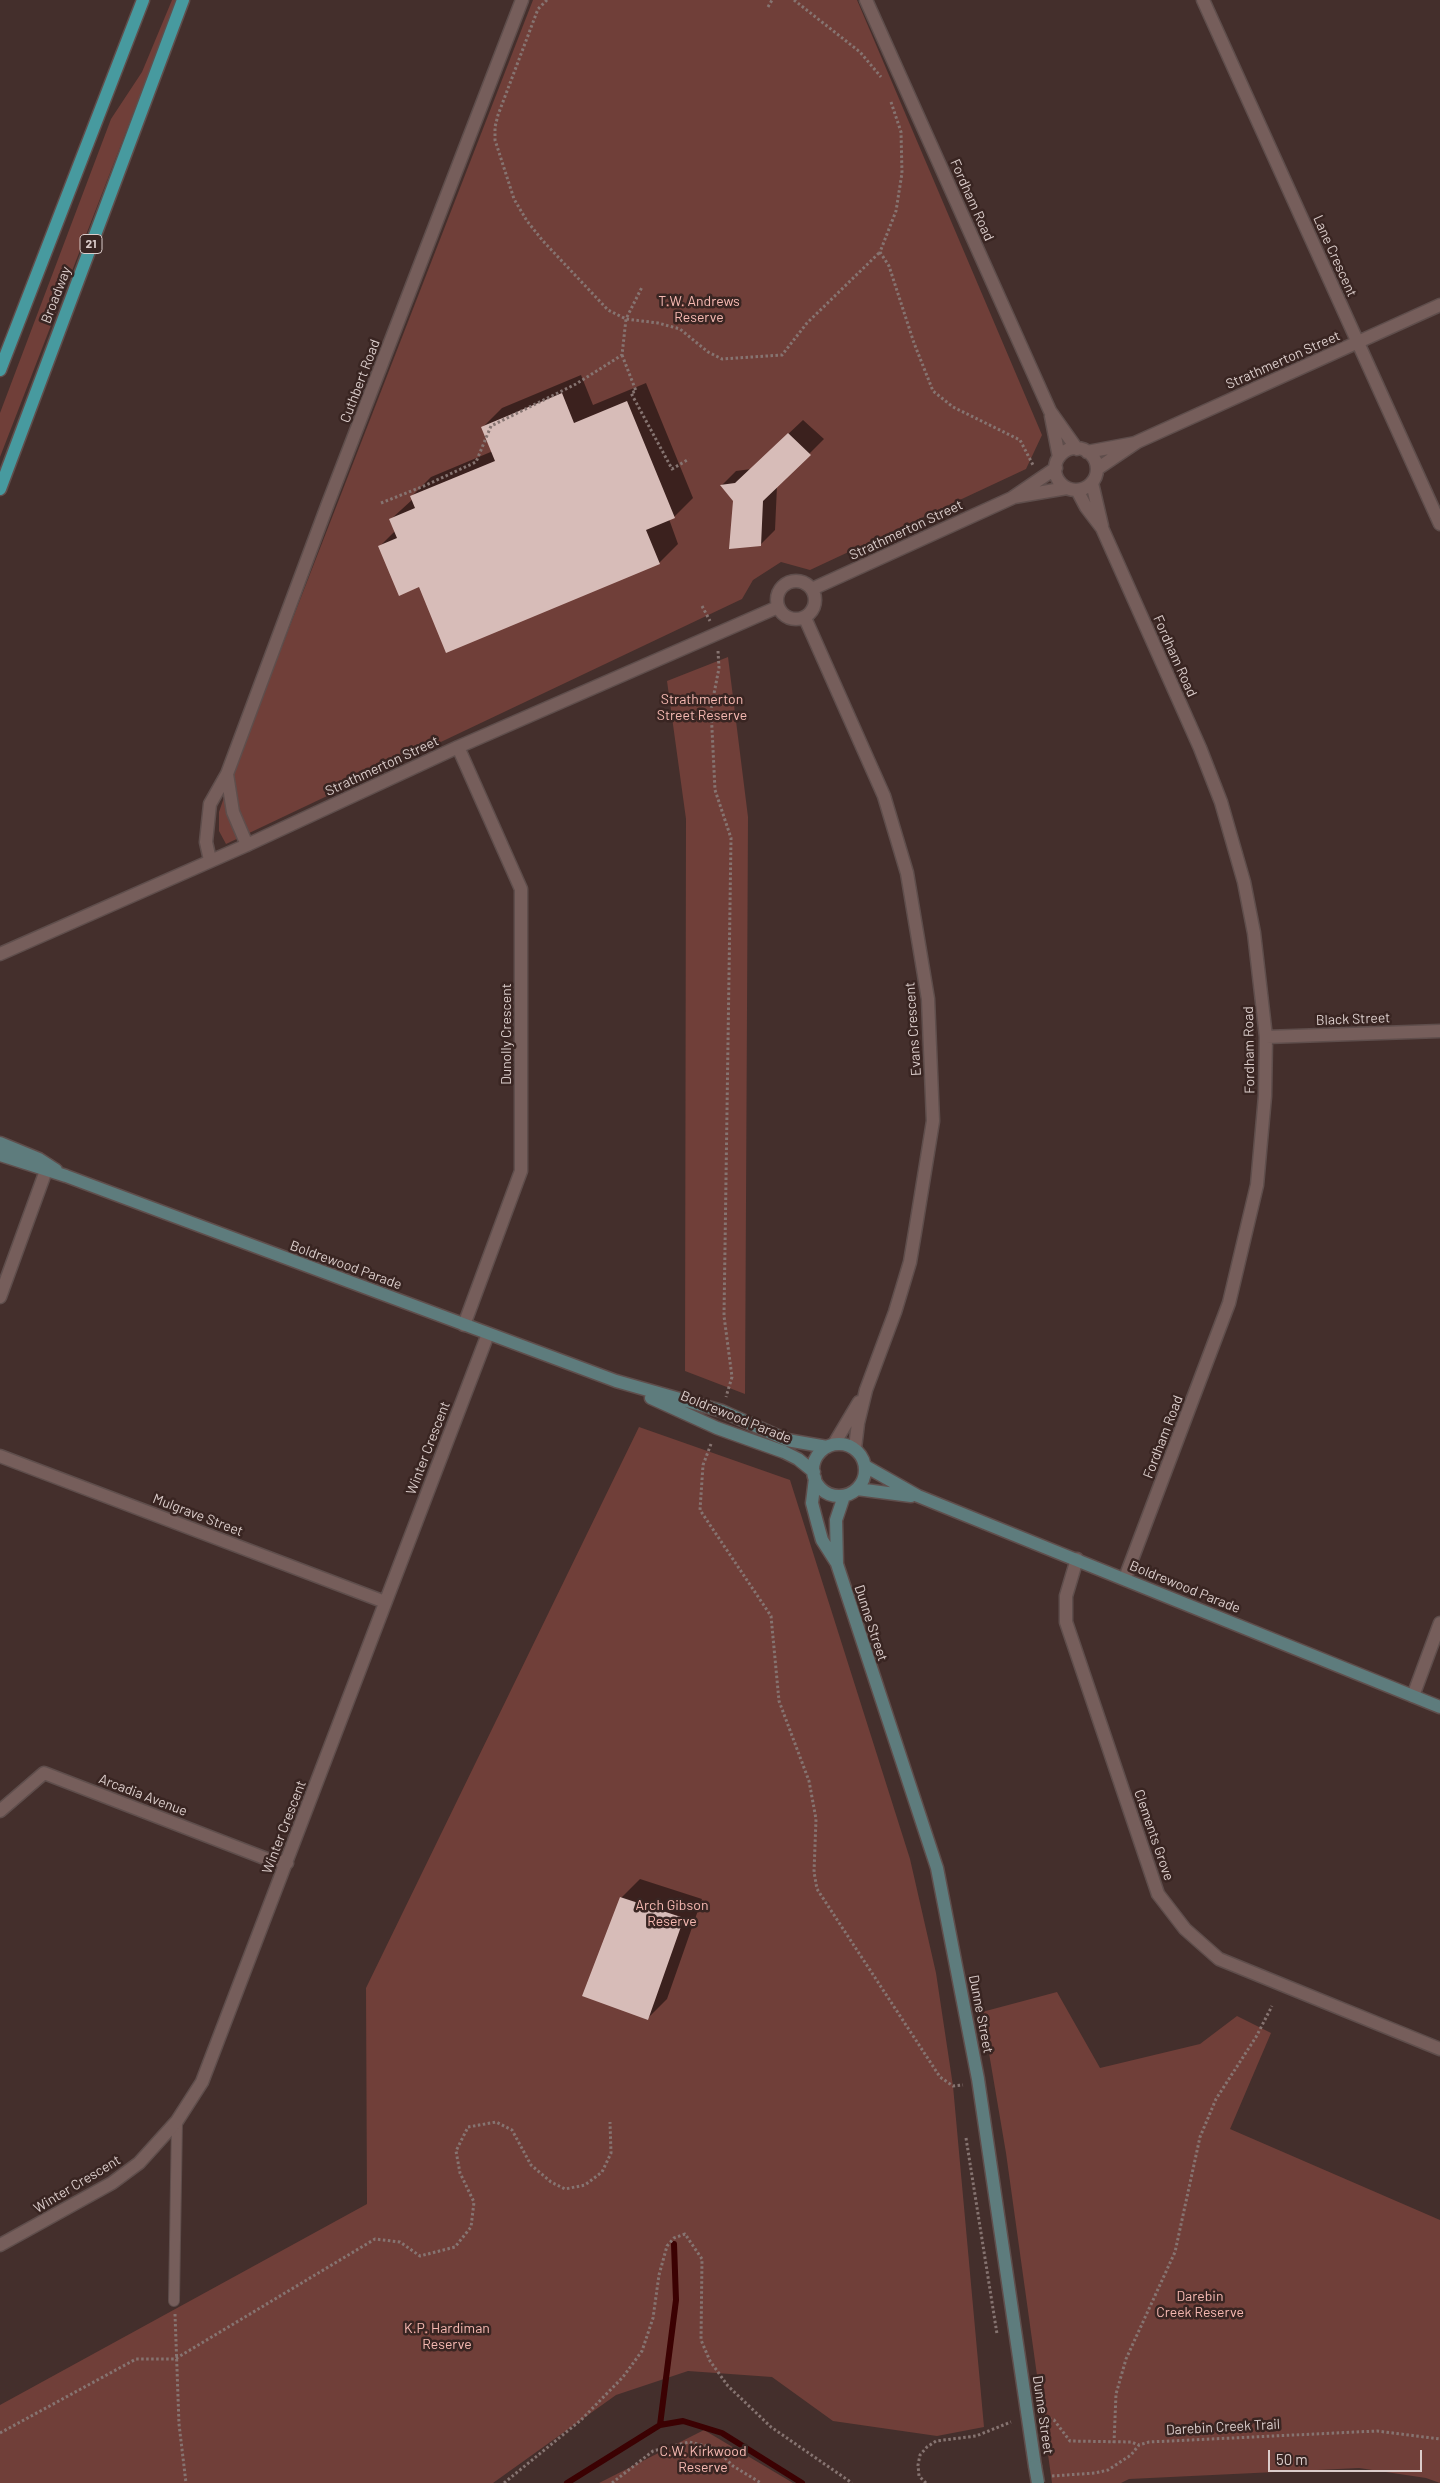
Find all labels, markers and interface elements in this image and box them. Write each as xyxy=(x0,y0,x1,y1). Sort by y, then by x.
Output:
street label: Fordham Road xyxy=(946,157,998,243)
street label: Lane Crescent xyxy=(1309,213,1361,299)
road number: 21 xyxy=(80,234,102,253)
street label: Broadway xyxy=(37,264,75,326)
park label: T.W. Andrews Reserve xyxy=(658,293,740,326)
street label: Strathmerton Street xyxy=(1223,327,1343,393)
street label: Cuthbert Road xyxy=(336,337,384,425)
street label: Strathmerton Street xyxy=(847,496,965,564)
street label: Fordham Road xyxy=(1149,613,1201,699)
park label: Strathmerton Street Reserve xyxy=(657,691,747,724)
street label: Strathmerton Street xyxy=(323,732,441,800)
street label: Evans Crescent xyxy=(901,981,925,1077)
street label: Dunolly Crescent xyxy=(498,983,514,1085)
street label: Fordham Road xyxy=(1240,1006,1258,1094)
street label: Black Street xyxy=(1315,1009,1391,1029)
street label: Boldrewood Parade xyxy=(288,1237,404,1293)
street label: Boldrewood Parade xyxy=(678,1387,794,1447)
street label: Fordham Road xyxy=(1139,1393,1187,1481)
street label: Winter Crescent xyxy=(402,1399,454,1497)
street label: Mulgrave Street xyxy=(151,1490,245,1540)
street label: Boldrewood Parade xyxy=(1127,1557,1243,1617)
street label: Dunne Street xyxy=(851,1583,891,1663)
street label: Arcadia Avenue xyxy=(96,1770,190,1820)
street label: Winter Crescent xyxy=(258,1778,310,1876)
street label: Clements Grove xyxy=(1131,1787,1177,1883)
park label: Arch Gibson Reserve xyxy=(636,1897,708,1930)
street label: Dunne Street xyxy=(965,1973,997,2055)
street label: Winter Crescent xyxy=(30,2151,124,2217)
park label: Darebin Creek Reserve xyxy=(1156,2288,1244,2320)
park label: K.P. Hardiman Reserve xyxy=(404,2320,490,2352)
street label: Dunne Street xyxy=(1029,2374,1057,2456)
street label: Darebin Creek Trail xyxy=(1166,2416,1280,2438)
scale bar xyxy=(1270,2440,1424,2472)
park label: C.W. Kirkwood Reserve xyxy=(659,2443,747,2476)
text: 50 m xyxy=(1276,2450,1308,2468)

